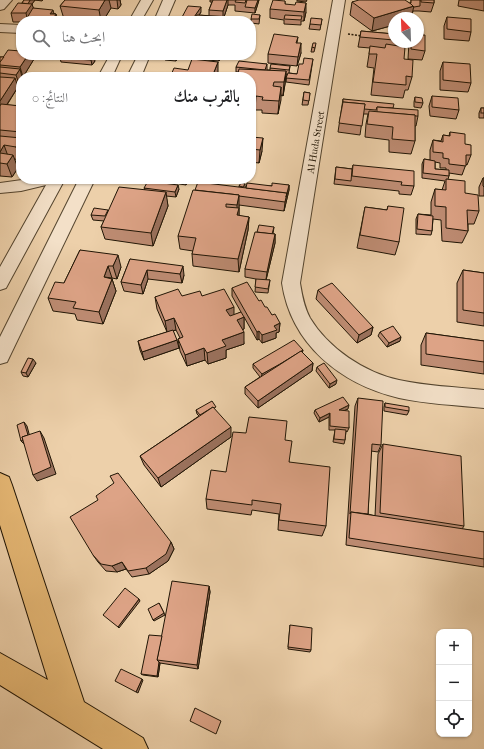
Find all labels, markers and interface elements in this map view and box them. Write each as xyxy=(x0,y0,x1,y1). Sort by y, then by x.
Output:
north arrow xyxy=(388,12,424,48)
search box xyxy=(16,16,256,60)
icon: search xyxy=(30,27,52,49)
text: ابحث هنا xyxy=(62,28,105,46)
text: بالقرب منك xyxy=(174,86,240,106)
text: النتائج: 0 xyxy=(32,90,68,105)
street label: Al Huda Street xyxy=(304,109,327,175)
map controls xyxy=(436,629,472,737)
button: + xyxy=(436,629,472,665)
button: − xyxy=(436,665,472,701)
button: locate xyxy=(436,701,472,737)

